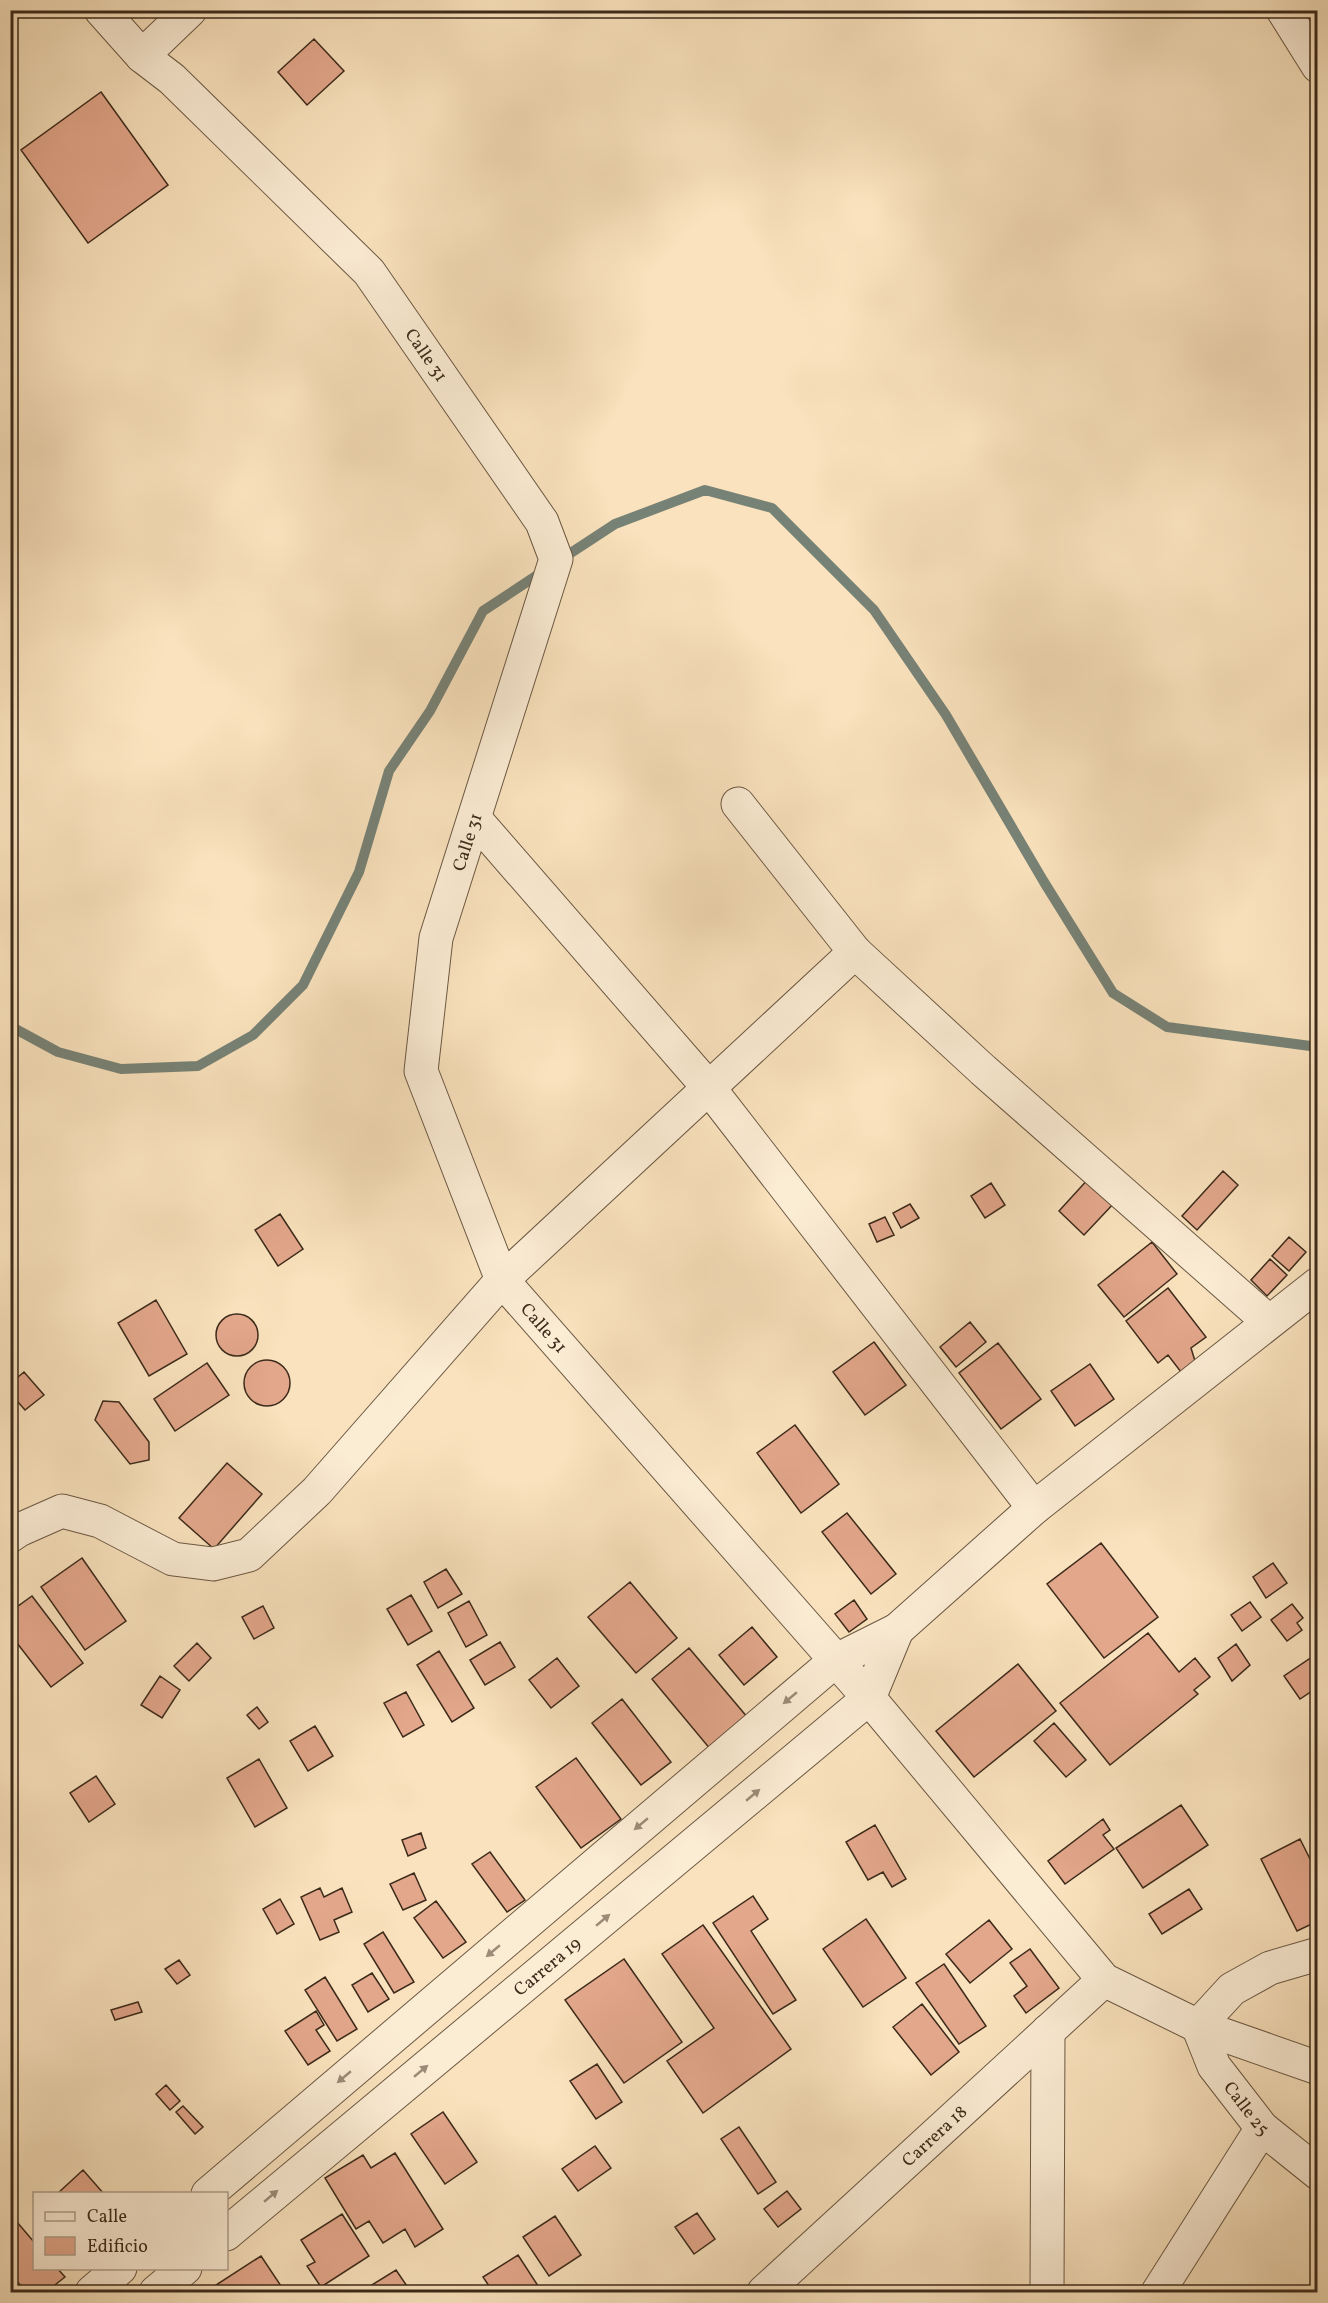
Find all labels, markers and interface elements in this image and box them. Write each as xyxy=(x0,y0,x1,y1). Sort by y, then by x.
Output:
street label: Calle 31 xyxy=(398,324,452,387)
street label: Calle 31 xyxy=(447,810,490,875)
street label: Calle 31 xyxy=(514,1298,572,1360)
one-way arrow xyxy=(782,1692,798,1705)
one-way arrow xyxy=(745,1788,761,1801)
one-way arrow xyxy=(633,1818,649,1831)
one-way arrow xyxy=(595,1913,611,1926)
street label: Carrera 19 xyxy=(509,1932,587,2003)
one-way arrow xyxy=(486,1944,501,1957)
one-way arrow xyxy=(413,2065,429,2078)
one-way arrow xyxy=(337,2070,352,2083)
street label: Calle 25 xyxy=(1217,2077,1273,2143)
street label: Carrera 18 xyxy=(897,2100,973,2173)
one-way arrow xyxy=(263,2190,278,2203)
legend xyxy=(33,2192,228,2270)
text: Calle xyxy=(87,2205,127,2230)
text: Edificio xyxy=(87,2235,148,2260)

